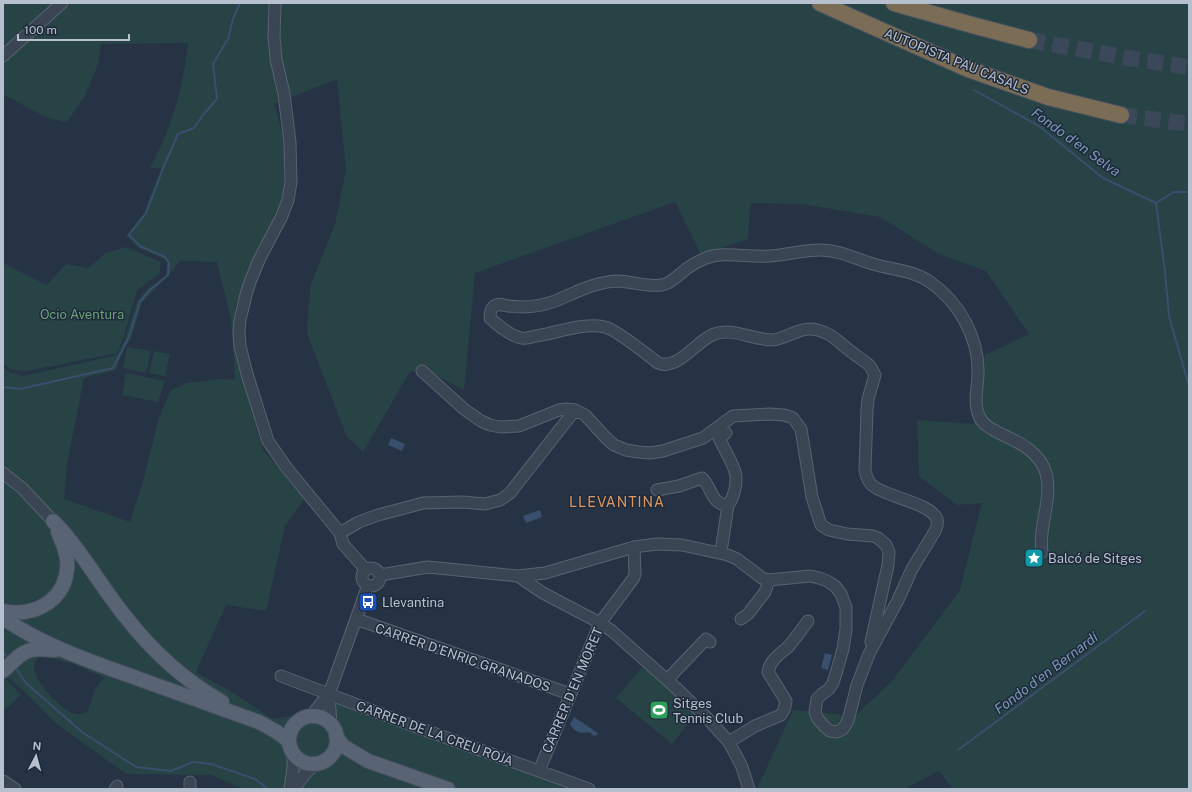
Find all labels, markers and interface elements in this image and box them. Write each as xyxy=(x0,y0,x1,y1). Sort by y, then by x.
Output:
scale bar xyxy=(18,16,129,42)
text: 100 m xyxy=(24,23,57,37)
street label: AUTOPISTA PAU CASALS xyxy=(882,25,1031,97)
water label: Fondo d'en Selva xyxy=(1028,104,1124,180)
park label: Ocio Aventura xyxy=(40,307,124,322)
district label: LLEVANTINA xyxy=(569,494,665,510)
place icon: Balcó de Sitges xyxy=(1023,547,1045,569)
place label: Balcó de Sitges xyxy=(1048,551,1142,566)
bus stop icon: Llevantina xyxy=(357,591,379,613)
place label: Llevantina xyxy=(382,595,444,610)
street label: CARRER D'ENRIC GRANADOS xyxy=(373,620,552,695)
street label: CARRER D'EN MORET xyxy=(539,625,606,755)
water label: Fondo d'en Bernardí xyxy=(991,628,1102,717)
place label: Sitges Tennis Club xyxy=(673,696,743,726)
street label: CARRER DE LA CREU ROJA xyxy=(354,698,515,769)
sports icon: Sitges Tennis Club xyxy=(648,699,670,721)
north arrow xyxy=(16,736,56,776)
text: N xyxy=(32,740,42,752)

